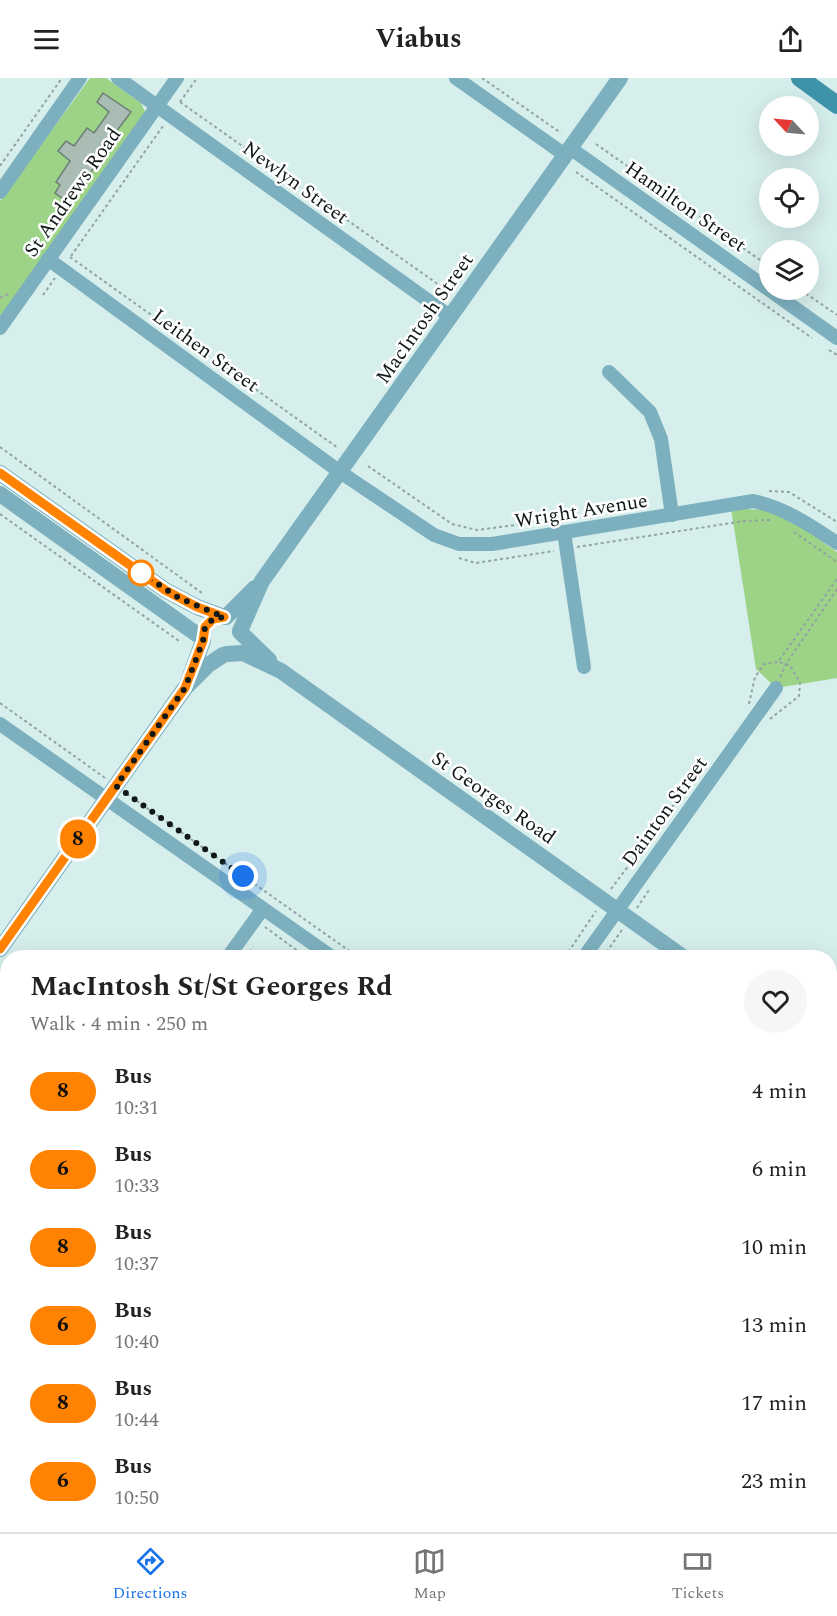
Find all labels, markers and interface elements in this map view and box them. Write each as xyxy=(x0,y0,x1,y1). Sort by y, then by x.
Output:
text: Viabus xyxy=(375,18,462,60)
icon: menu xyxy=(30,23,63,56)
icon: share xyxy=(774,23,807,56)
north arrow xyxy=(759,96,819,156)
map controls xyxy=(759,96,819,300)
street label: St Andrews Road xyxy=(17,122,129,263)
street label: Newlyn Street xyxy=(236,134,355,232)
street label: Hamilton Street xyxy=(619,154,752,260)
button: locate xyxy=(759,168,819,228)
button: layers xyxy=(759,240,819,300)
street label: MacIntosh Street xyxy=(368,247,481,390)
street label: Leithen Street xyxy=(146,302,265,400)
street label: Wright Avenue xyxy=(513,486,650,536)
unlabelled marker xyxy=(128,560,154,586)
street label: St Georges Road xyxy=(425,744,562,852)
street label: Dainton Street xyxy=(614,750,715,873)
line badge: 8 xyxy=(58,820,98,858)
text: 8 xyxy=(72,823,84,855)
your location xyxy=(228,861,258,891)
text: MacIntosh St/St Georges Rd xyxy=(30,965,393,1008)
button: heart xyxy=(744,970,807,1033)
text: Walk · 4 min · 250 m xyxy=(30,1009,208,1039)
text: Bus xyxy=(114,1060,152,1093)
text: 8 xyxy=(57,1075,69,1107)
text: 4 min xyxy=(752,1075,807,1108)
text: 10:31 xyxy=(114,1093,159,1123)
text: Bus xyxy=(114,1138,152,1171)
text: 6 xyxy=(57,1153,69,1185)
text: 6 min xyxy=(752,1153,807,1186)
text: 10:33 xyxy=(114,1171,159,1201)
text: Bus xyxy=(114,1216,152,1249)
text: 8 xyxy=(57,1231,69,1263)
text: 10 min xyxy=(741,1231,807,1264)
text: 10:37 xyxy=(114,1249,159,1279)
text: Bus xyxy=(114,1294,152,1327)
text: 6 xyxy=(57,1309,69,1341)
text: 13 min xyxy=(741,1309,807,1342)
text: 10:40 xyxy=(114,1327,159,1357)
text: Bus xyxy=(114,1372,152,1405)
text: 8 xyxy=(57,1387,69,1419)
text: 17 min xyxy=(741,1387,807,1420)
text: 10:44 xyxy=(114,1405,159,1435)
text: Bus xyxy=(114,1450,152,1483)
text: 6 xyxy=(57,1465,69,1497)
text: 23 min xyxy=(741,1465,807,1498)
text: 10:50 xyxy=(114,1483,159,1513)
tab: Directions xyxy=(113,1545,188,1605)
tab: Map xyxy=(413,1545,446,1605)
tab: Tickets xyxy=(672,1545,724,1605)

